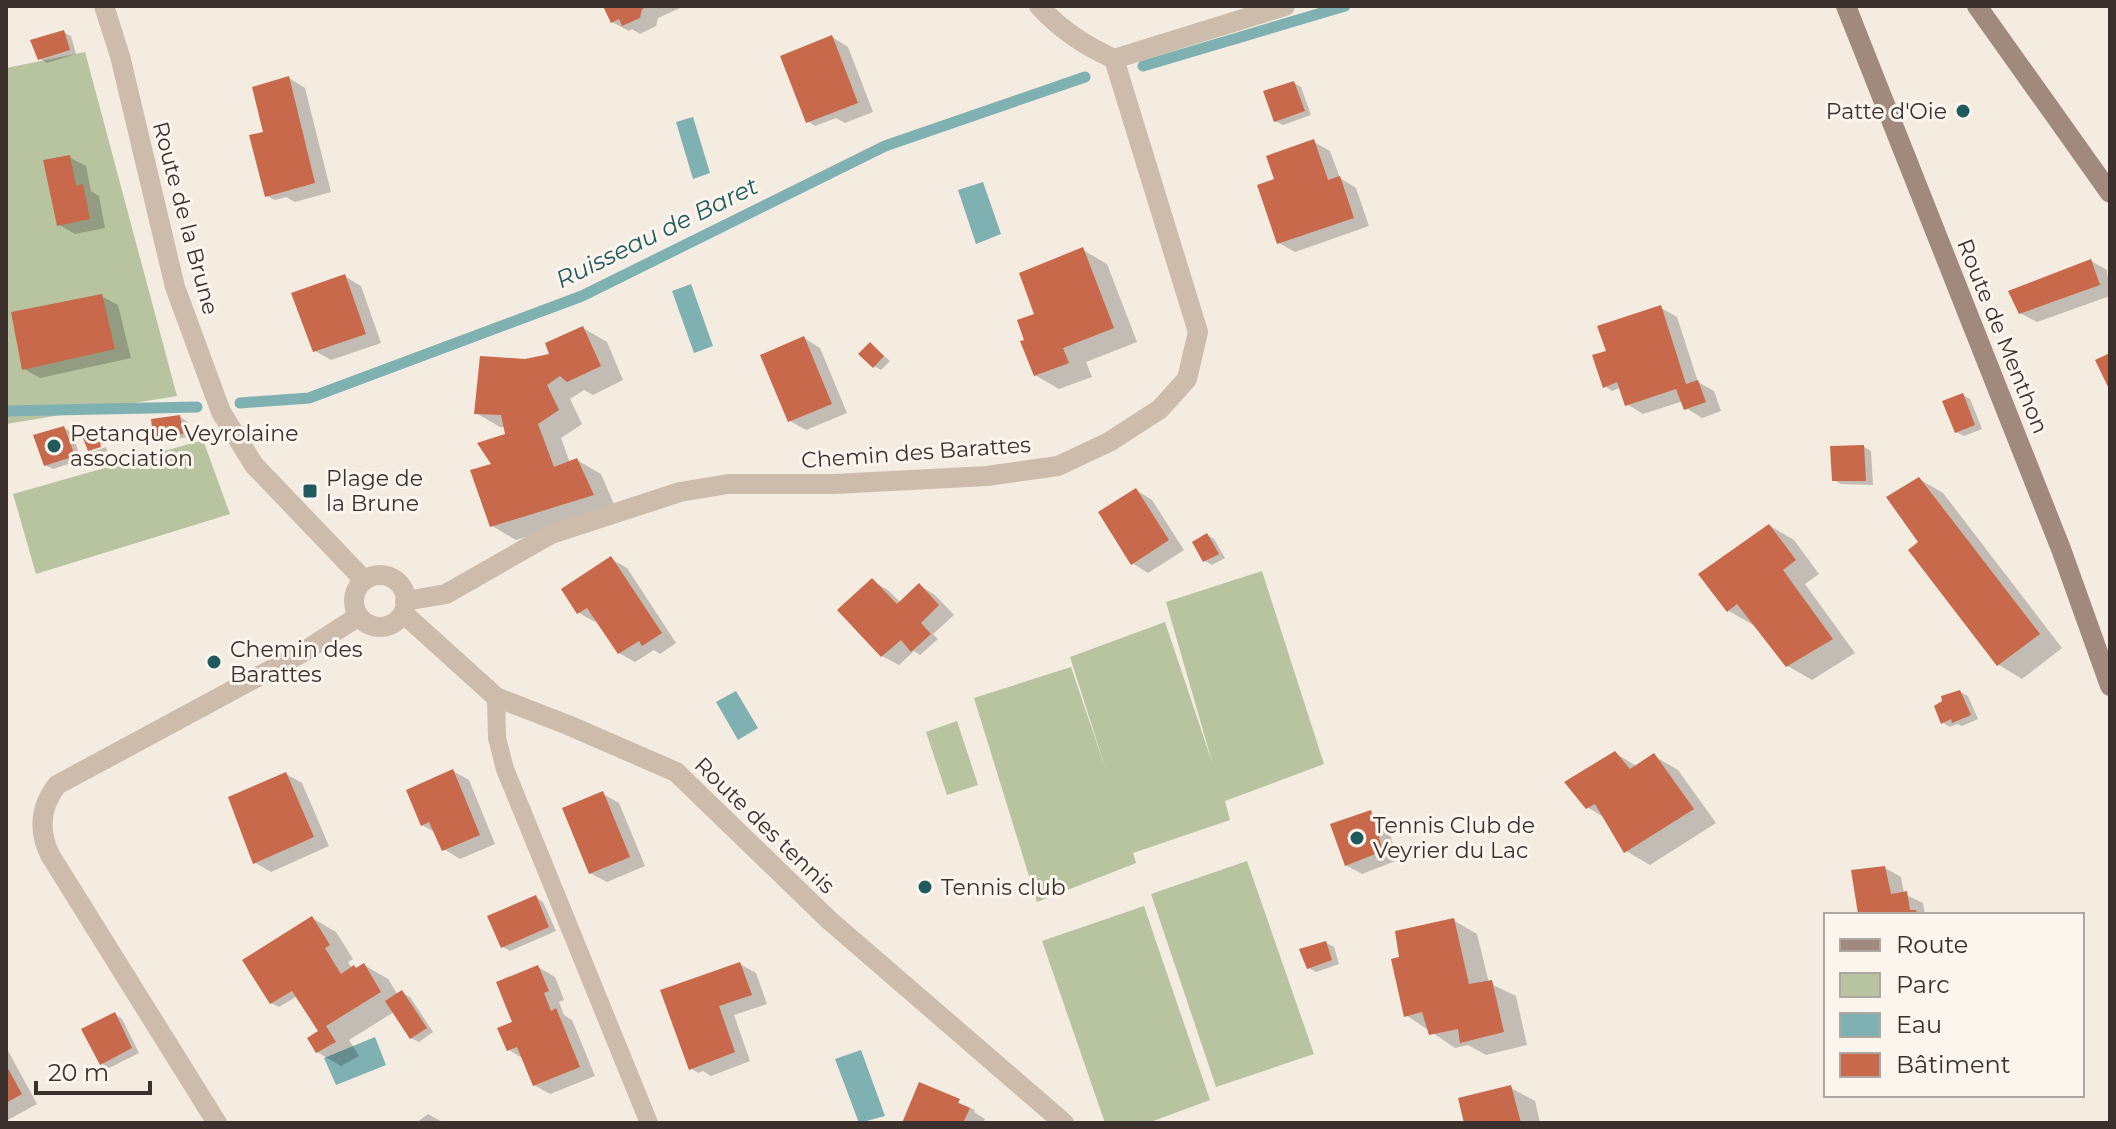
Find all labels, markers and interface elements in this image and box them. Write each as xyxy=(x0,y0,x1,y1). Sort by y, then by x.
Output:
place label: Patte d'Oie xyxy=(1826,98,1947,125)
marker: Patte d'Oie xyxy=(1954,102,1972,120)
street label: Route de la Brune xyxy=(147,119,224,318)
water label: Ruisseau de Baret xyxy=(551,171,763,294)
street label: Route de Menthon xyxy=(1951,235,2054,438)
place label: Petanque Veyrolaine association xyxy=(70,420,298,472)
street label: Chemin des Barattes xyxy=(800,431,1032,474)
marker: Petanque Veyrolaine association xyxy=(45,437,63,455)
place label: Plage de la Brune xyxy=(326,465,423,517)
marker: Plage de la Brune xyxy=(301,482,319,500)
place label: Chemin des Barattes xyxy=(230,636,363,688)
marker: Chemin des Barattes xyxy=(205,653,223,671)
street label: Route des tennis xyxy=(689,751,841,899)
place label: Tennis Club de Veyrier du Lac xyxy=(1373,812,1535,864)
marker: Tennis Club de Veyrier du Lac xyxy=(1348,829,1366,847)
place label: Tennis club xyxy=(941,874,1066,901)
marker: Tennis club xyxy=(916,878,934,896)
legend xyxy=(1824,913,2084,1097)
text: Route xyxy=(1896,930,1968,959)
text: Parc xyxy=(1896,970,1950,999)
text: Eau xyxy=(1896,1010,1942,1039)
scale bar xyxy=(36,1045,150,1095)
text: Bâtiment xyxy=(1896,1050,2011,1079)
text: 20 m xyxy=(48,1058,109,1087)

